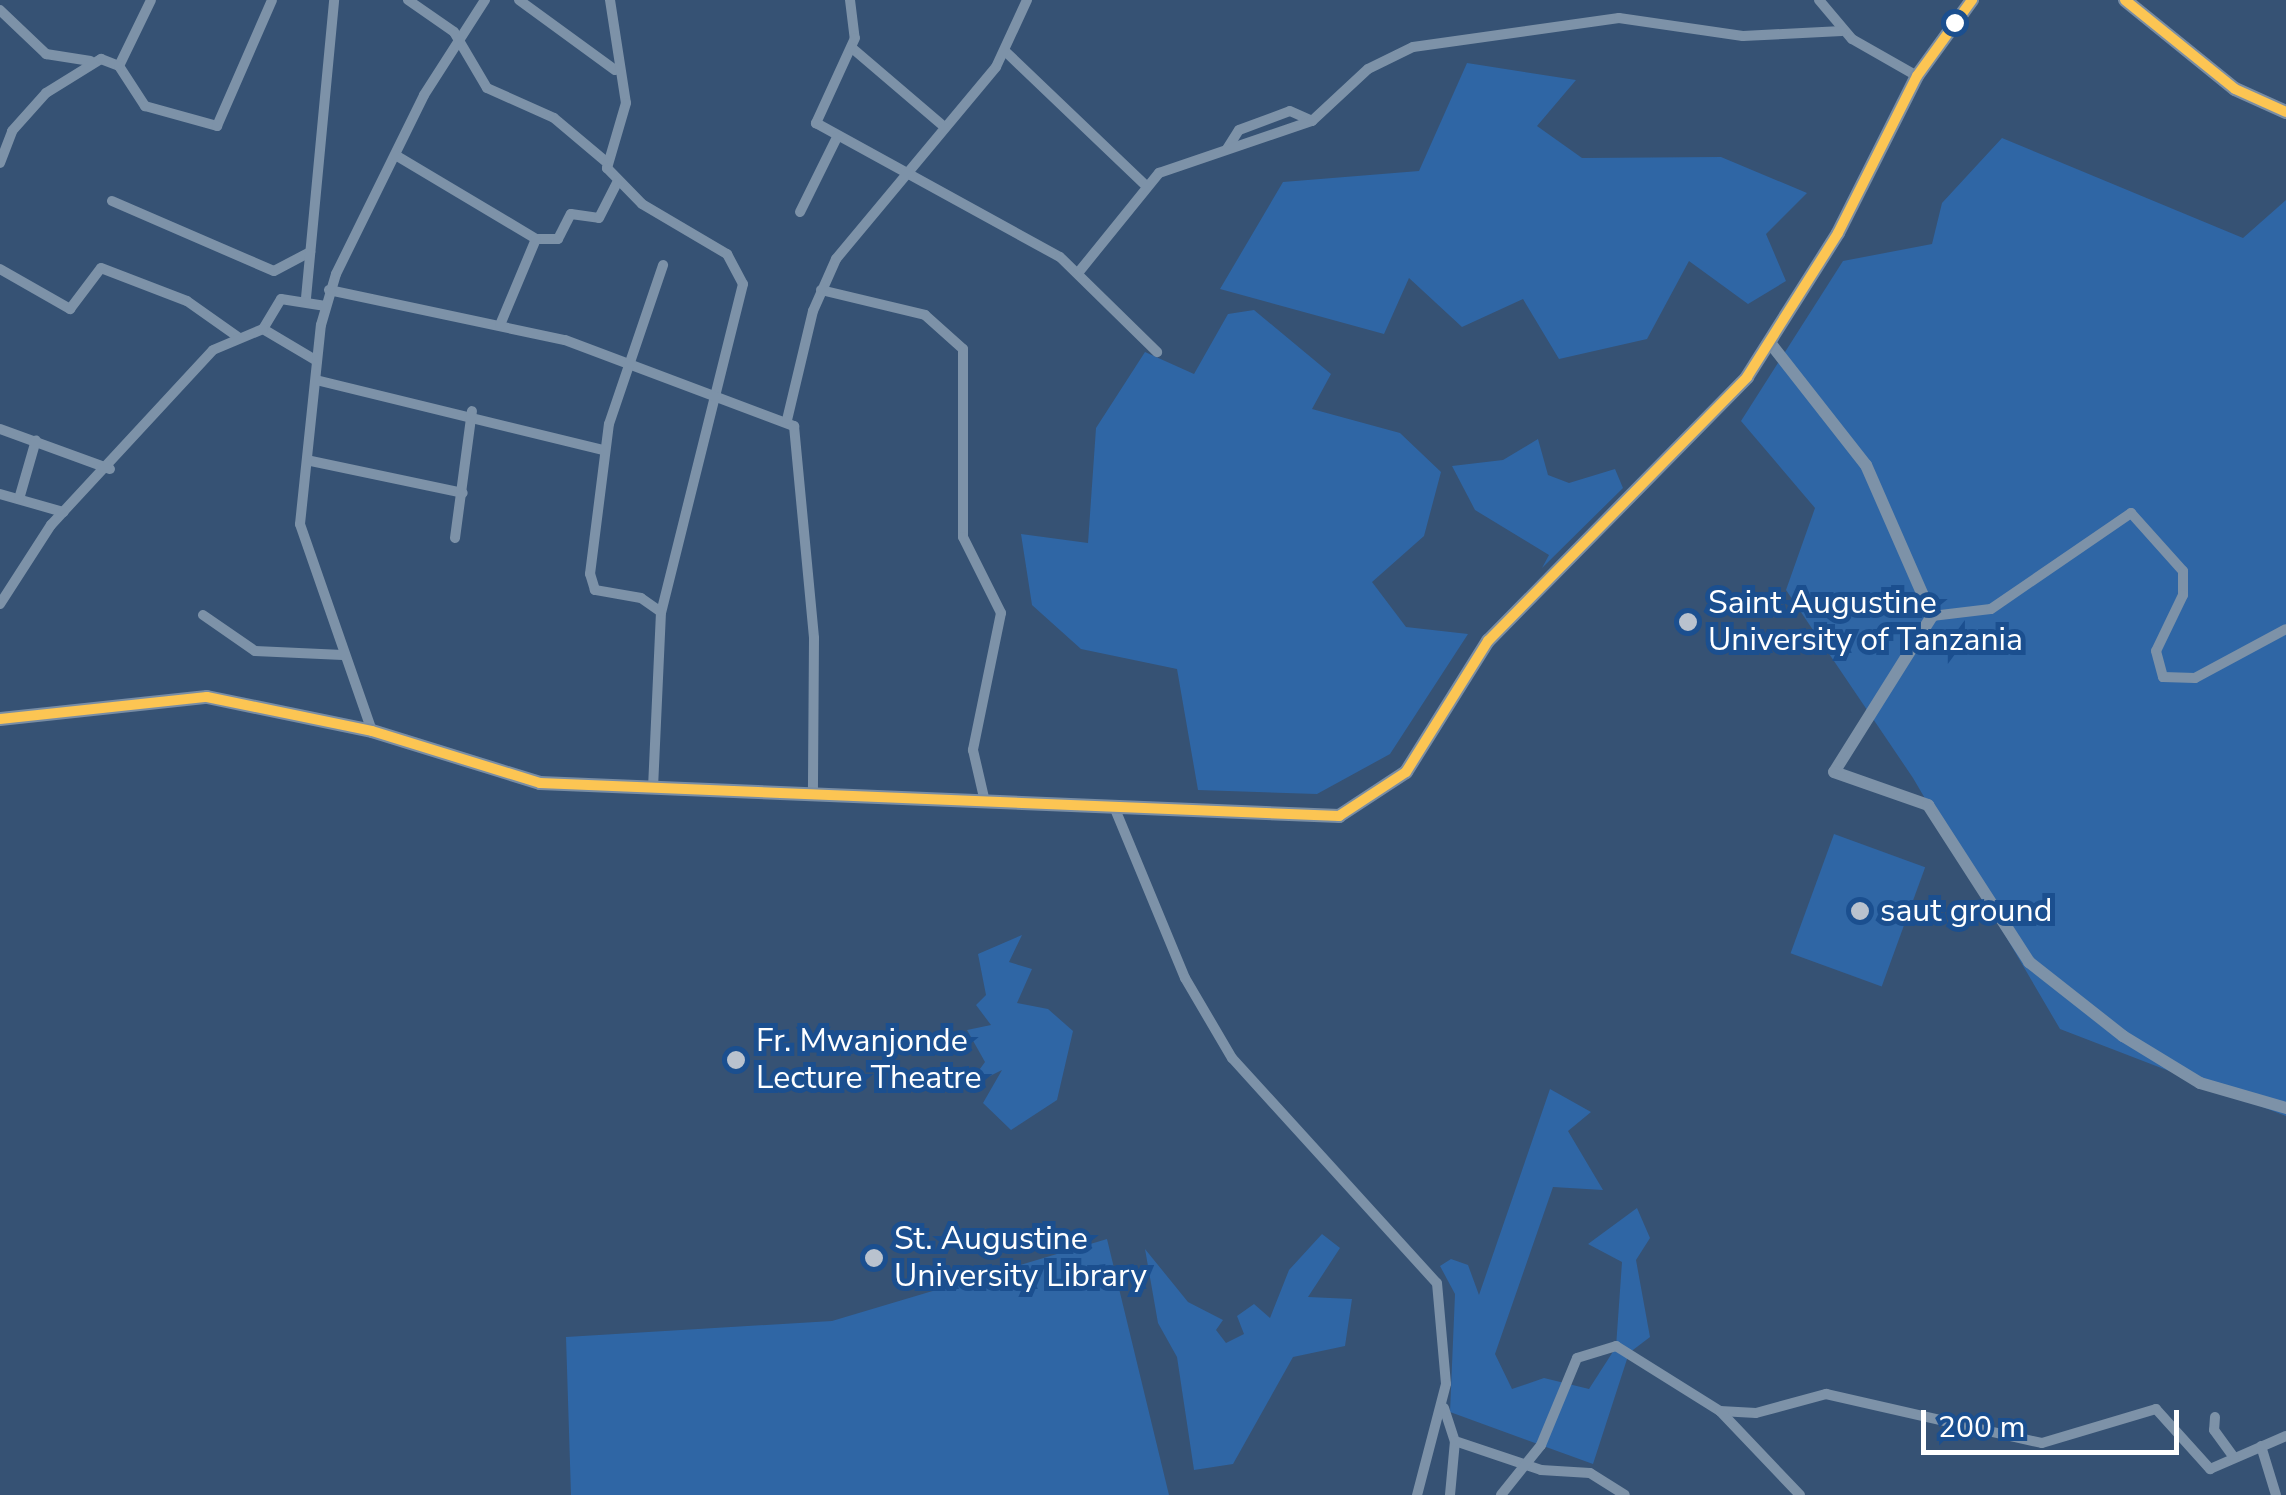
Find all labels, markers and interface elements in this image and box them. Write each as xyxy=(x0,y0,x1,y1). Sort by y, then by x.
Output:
unlabelled marker xyxy=(1945,13,1965,33)
place label: Saint Augustine University of Tanzania xyxy=(1708,585,2023,660)
marker: Saint Augustine University of Tanzania xyxy=(1677,611,1699,633)
place label: saut ground xyxy=(1880,892,2052,930)
marker: saut ground xyxy=(1849,900,1871,922)
place label: Fr. Mwanjonde Lecture Theatre xyxy=(756,1023,982,1098)
marker: Fr. Mwanjonde Lecture Theatre xyxy=(725,1049,747,1071)
place label: St. Augustine University Library xyxy=(894,1221,1147,1296)
marker: St. Augustine University Library xyxy=(863,1247,885,1269)
scale bar xyxy=(1926,1390,2184,1452)
text: 200 m xyxy=(1938,1407,2025,1448)

